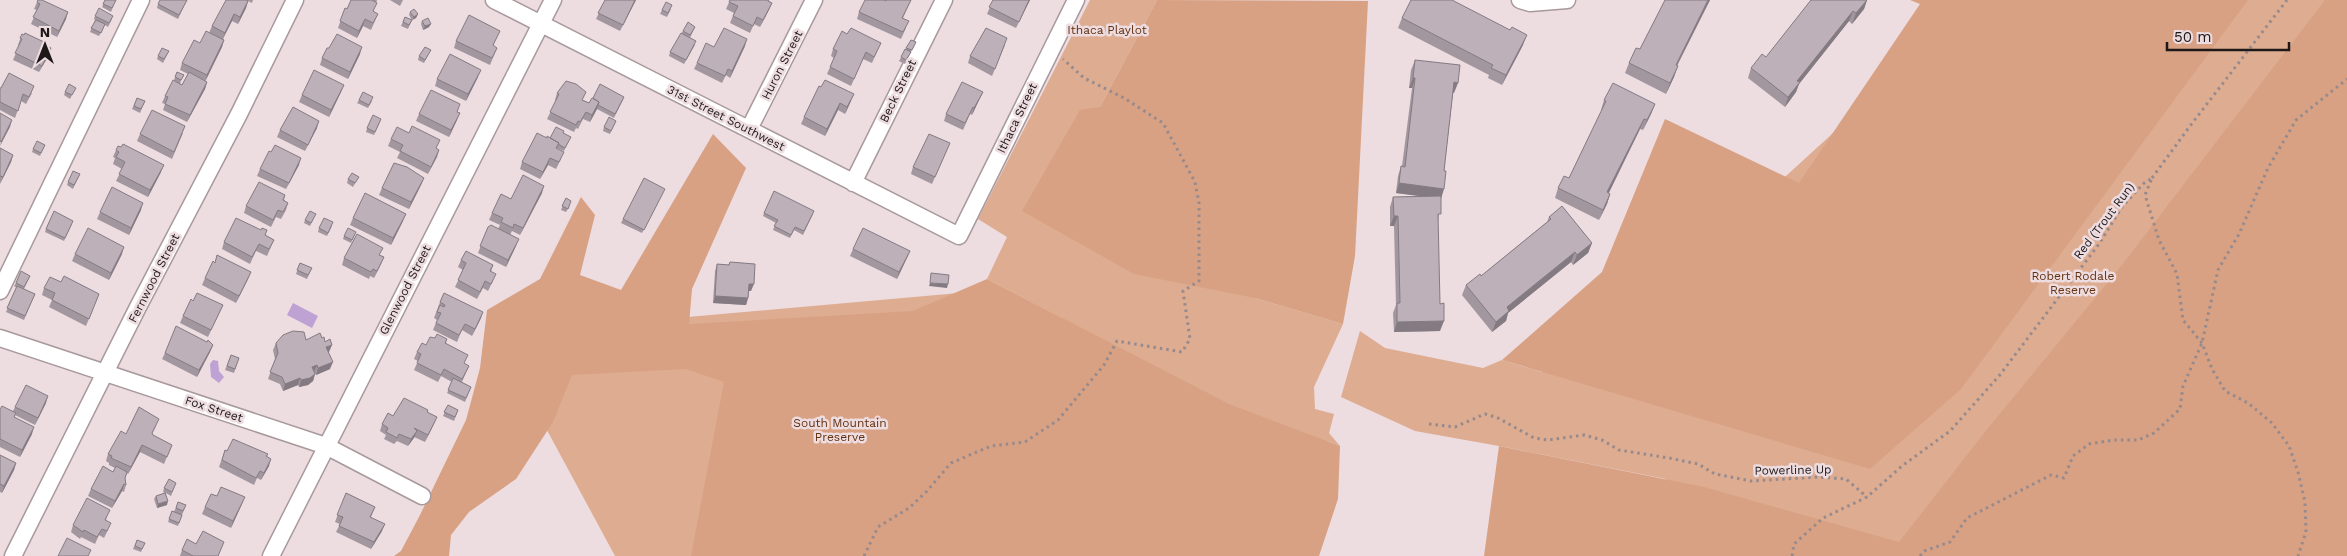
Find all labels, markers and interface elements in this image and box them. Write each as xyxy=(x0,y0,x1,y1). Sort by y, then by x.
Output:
north arrow xyxy=(20,20,70,70)
scale bar xyxy=(2167,20,2290,52)
park label: Ithaca Playlot xyxy=(1067,23,1147,37)
text: N xyxy=(40,24,50,40)
street label: Huron Street xyxy=(759,28,805,102)
text: 50 m xyxy=(2174,28,2211,46)
street label: Beck Street xyxy=(877,57,919,125)
street label: Ithaca Street xyxy=(994,81,1040,155)
street label: 31st Street Southwest xyxy=(665,82,787,154)
street label: Red (Trout Run) xyxy=(2071,180,2137,262)
street label: Fernwood Street xyxy=(126,231,182,325)
street label: Glenwood Street xyxy=(376,243,434,337)
park label: Robert Rodale Reserve xyxy=(2032,269,2115,297)
street label: Fox Street xyxy=(183,393,245,425)
park label: South Mountain Preserve xyxy=(793,416,887,444)
street label: Powerline Up xyxy=(1754,462,1832,478)

